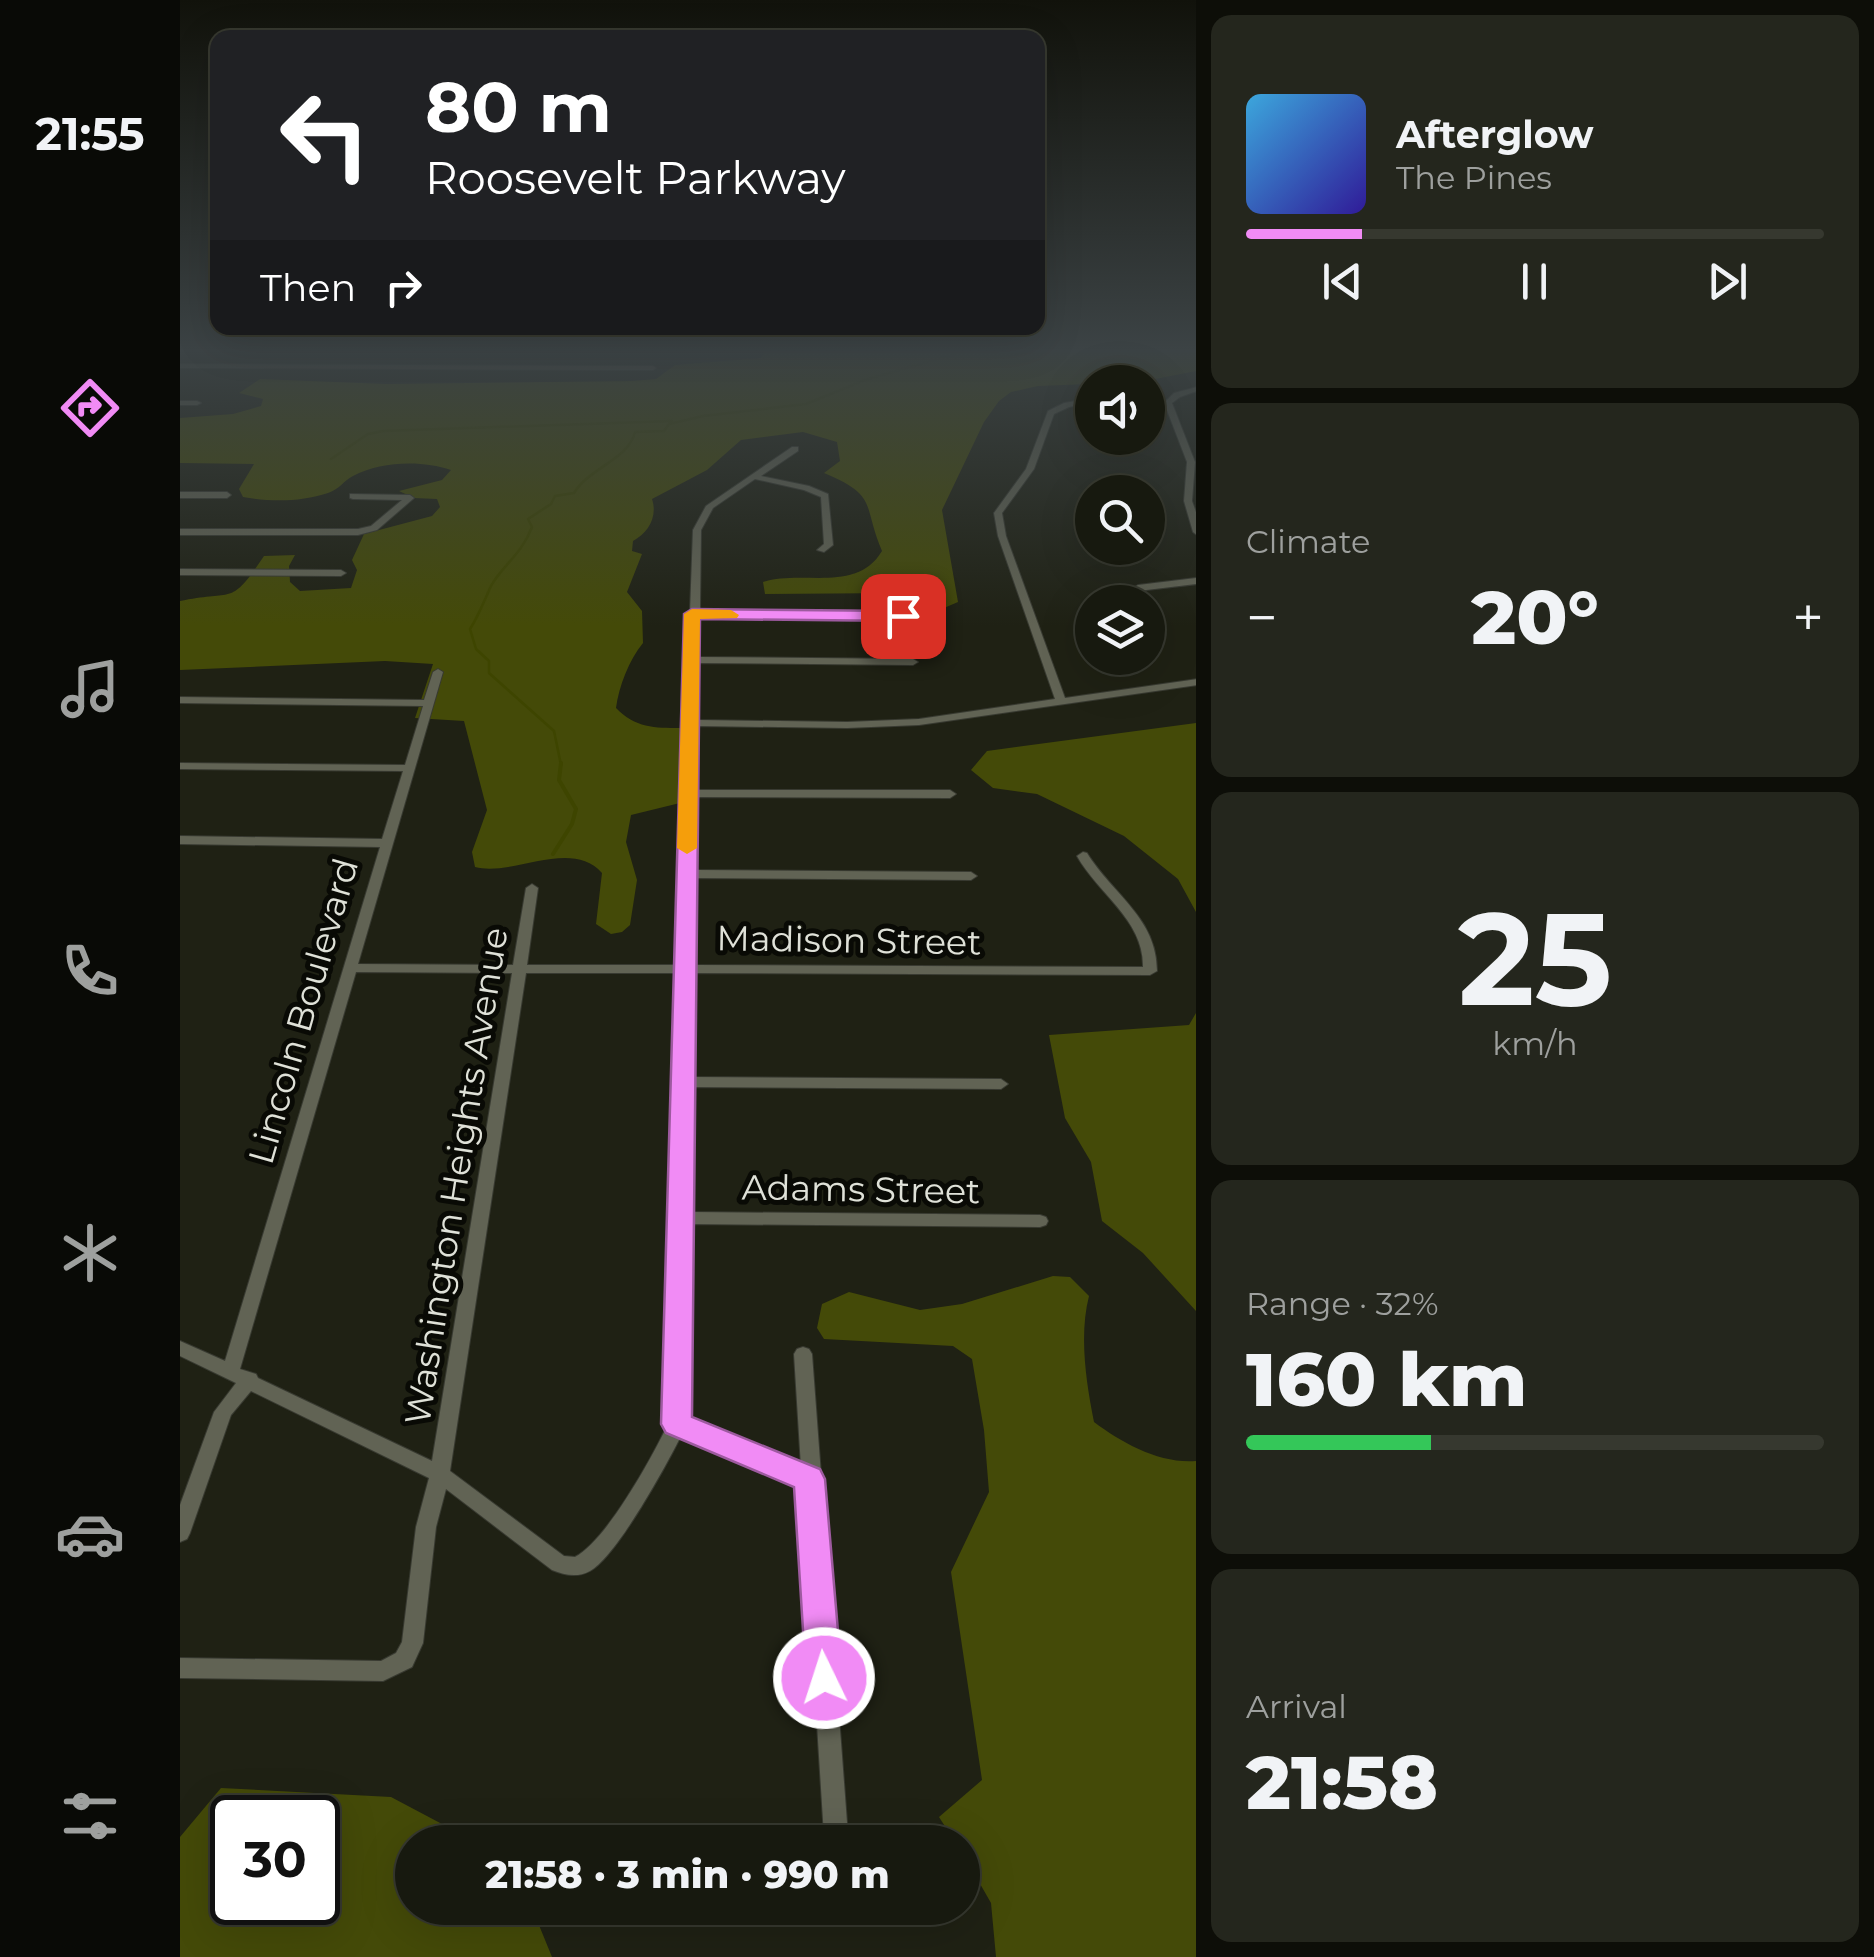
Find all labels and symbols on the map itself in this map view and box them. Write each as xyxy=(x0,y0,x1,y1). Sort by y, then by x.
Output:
pin xyxy=(861,574,946,659)
street label: Lincoln Boulevard xyxy=(239,853,367,1169)
street label: Madison Street xyxy=(716,916,982,964)
street label: Washington Heights Avenue xyxy=(395,924,517,1428)
street label: Adams Street xyxy=(741,1165,981,1213)
position arrow xyxy=(772,1626,876,1730)
speed limit sign: 30 xyxy=(210,1795,340,1925)

